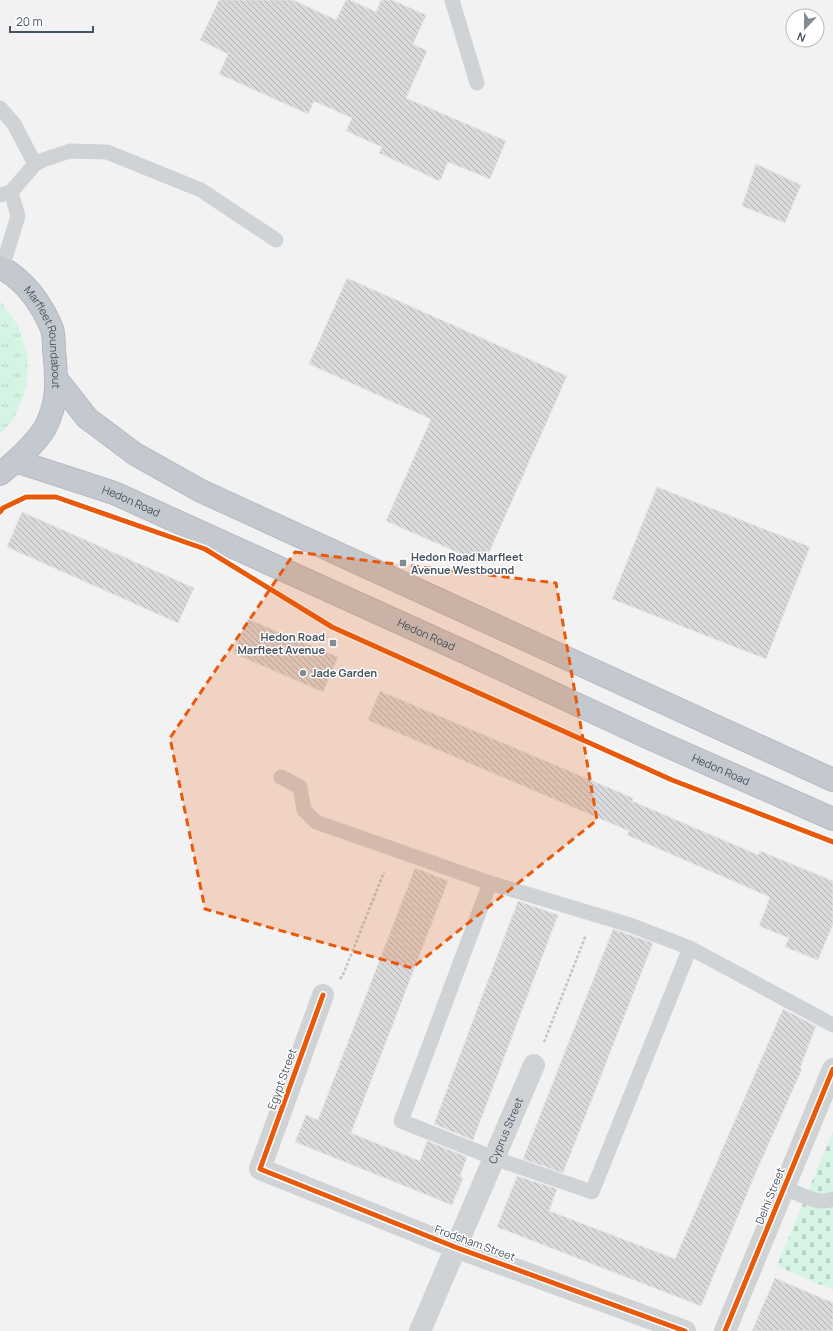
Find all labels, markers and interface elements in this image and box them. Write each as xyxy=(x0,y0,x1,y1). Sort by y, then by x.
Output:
scale bar xyxy=(10,8,93,34)
north arrow xyxy=(785,8,825,48)
text: 20 m xyxy=(16,13,43,30)
text: N xyxy=(795,29,808,46)
street label: Marfleet Roundabout xyxy=(21,282,64,389)
street label: Hedon Road xyxy=(100,482,163,520)
place label: Hedon Road Marfleet Avenue Westbound xyxy=(411,549,524,577)
marker: Hedon Road Marfleet Avenue Westbound xyxy=(398,558,408,568)
street label: Hedon Road xyxy=(395,615,458,654)
place label: Hedon Road Marfleet Avenue xyxy=(237,629,325,657)
marker: Hedon Road Marfleet Avenue xyxy=(328,638,338,648)
place label: Jade Garden xyxy=(311,665,377,680)
marker: Jade Garden xyxy=(298,668,308,678)
street label: Hedon Road xyxy=(690,750,752,788)
street label: Egypt Street xyxy=(264,1046,300,1111)
street label: Cyprus Street xyxy=(485,1095,526,1166)
street label: Delhi Street xyxy=(751,1165,788,1226)
street label: Frodsham Street xyxy=(433,1221,518,1264)

